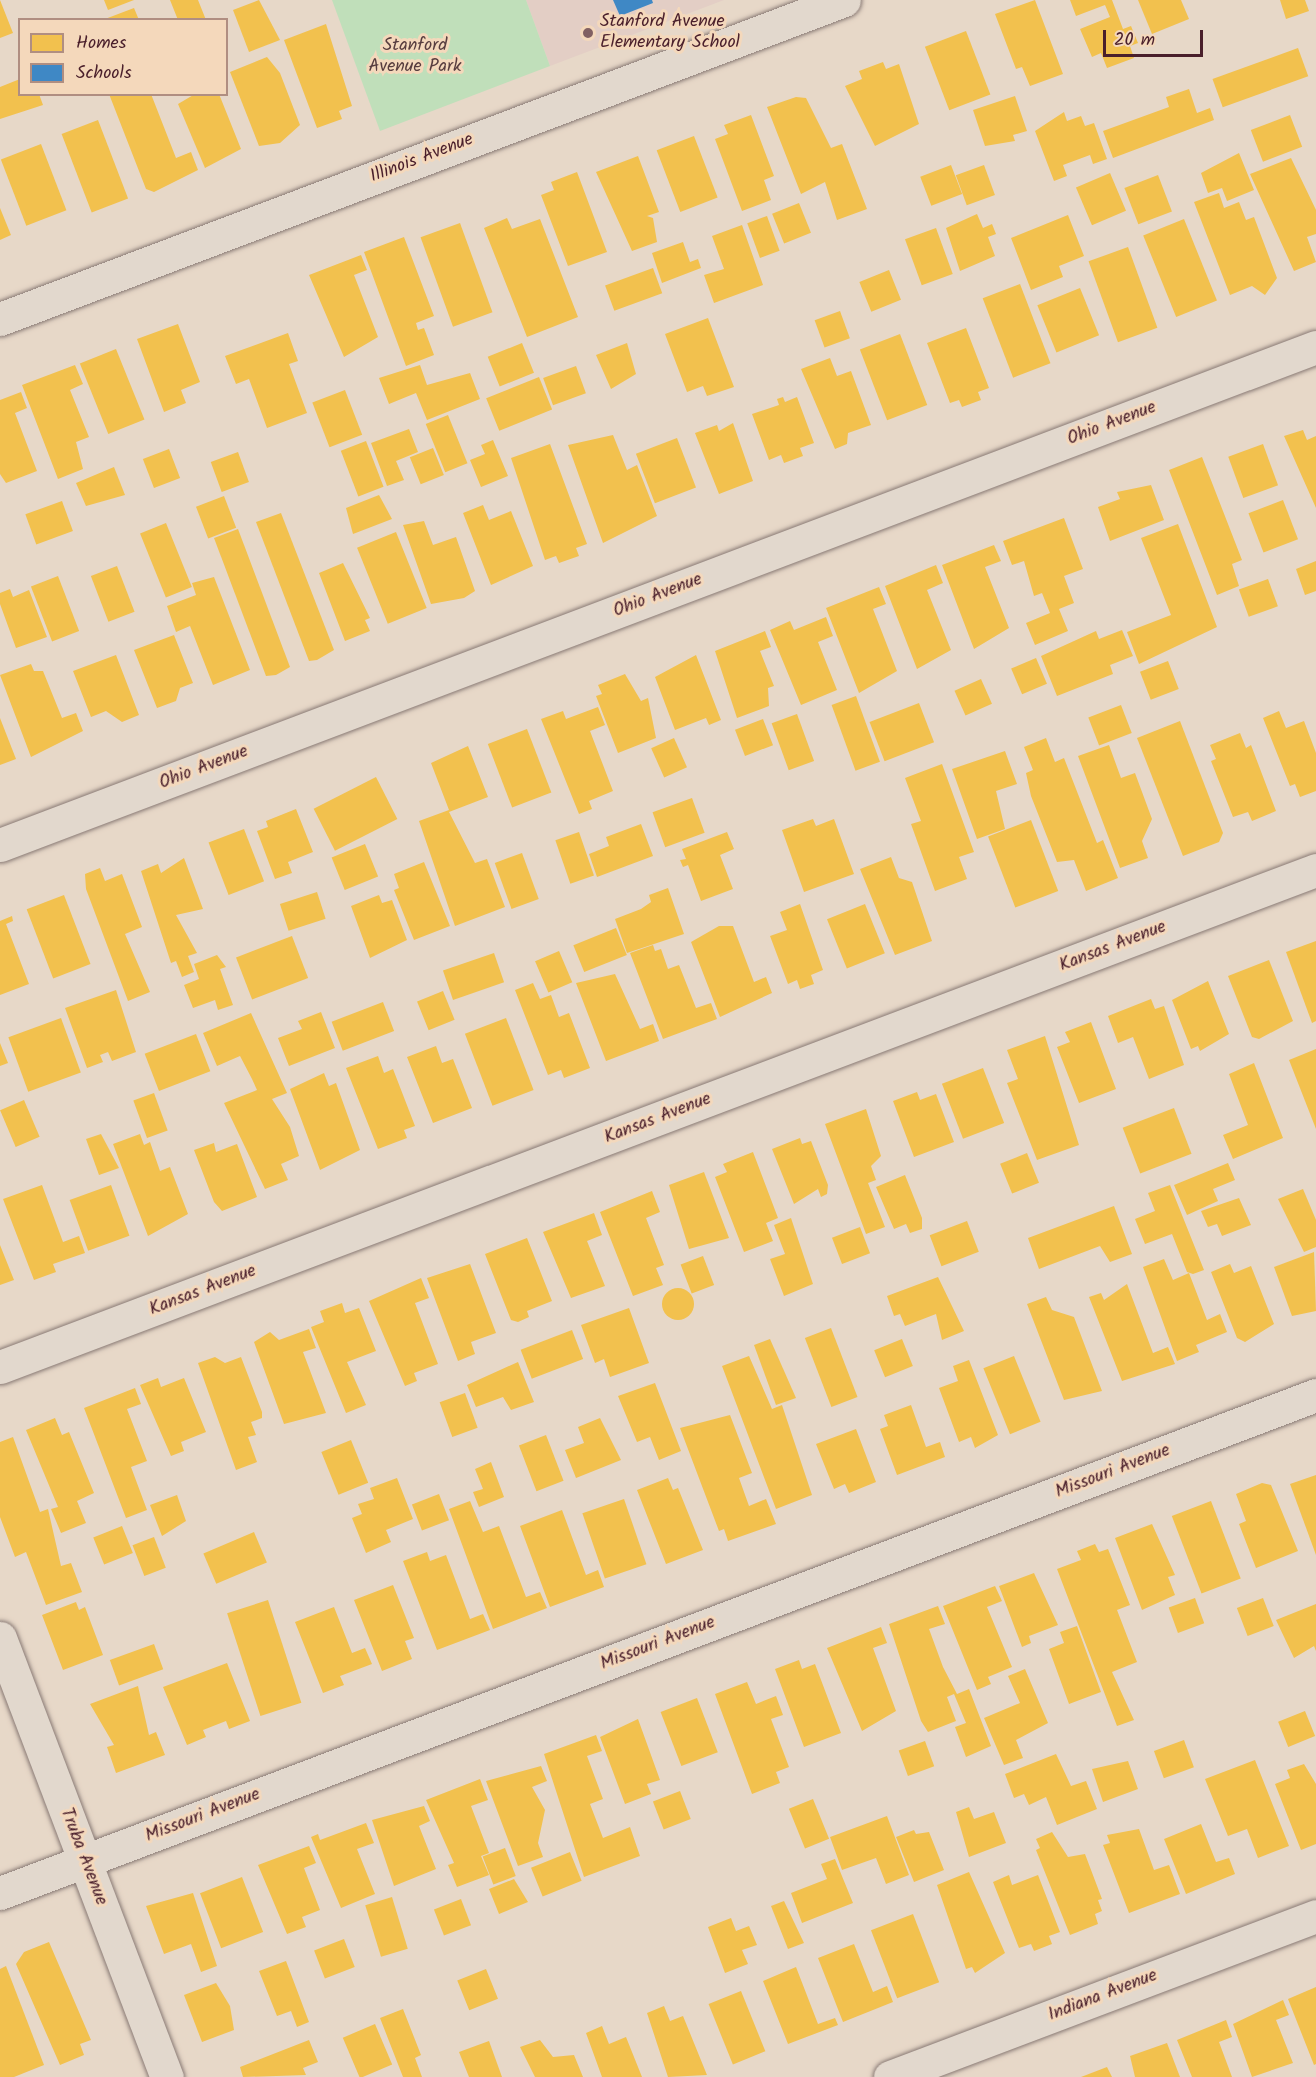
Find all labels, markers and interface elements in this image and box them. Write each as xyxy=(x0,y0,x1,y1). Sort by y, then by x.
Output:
place label: Stanford Avenue Elementary School xyxy=(600,12,740,54)
legend xyxy=(18,18,228,96)
scale bar xyxy=(1106,18,1206,56)
marker: Stanford Avenue Elementary School xyxy=(581,26,595,40)
text: 20 m xyxy=(1114,26,1155,55)
text: Homes xyxy=(76,29,126,58)
park label: Stanford Avenue Park xyxy=(369,36,461,78)
text: Schools xyxy=(76,59,132,88)
street label: Illinois Avenue xyxy=(367,129,477,189)
street label: Ohio Avenue xyxy=(1065,397,1159,451)
street label: Ohio Avenue xyxy=(611,569,705,623)
street label: Ohio Avenue xyxy=(157,741,251,795)
street label: Kansas Avenue xyxy=(1057,917,1169,977)
street label: Kansas Avenue xyxy=(602,1089,714,1149)
street label: Kansas Avenue xyxy=(147,1261,259,1321)
street label: Missouri Avenue xyxy=(1053,1440,1173,1504)
street label: Missouri Avenue xyxy=(598,1612,718,1676)
street label: Missouri Avenue xyxy=(143,1784,263,1848)
street label: Truba Avenue xyxy=(55,1805,111,1909)
street label: Indiana Avenue xyxy=(1045,1965,1161,2027)

